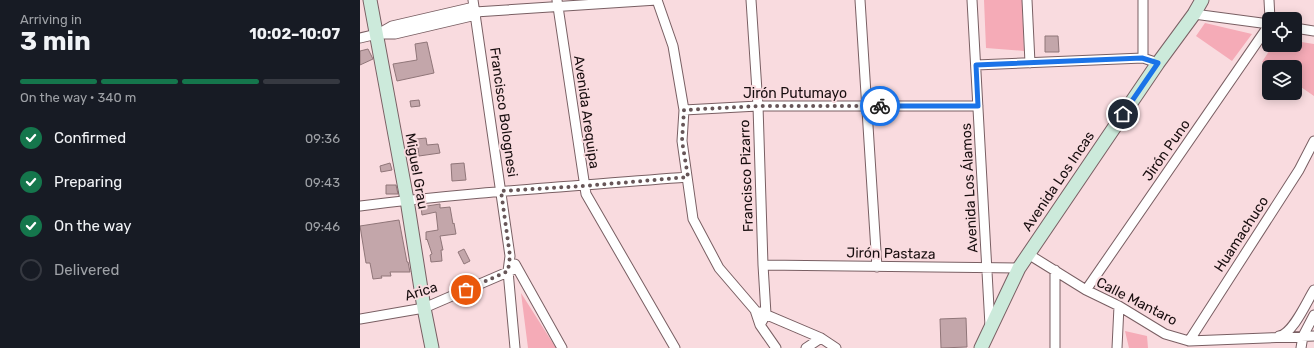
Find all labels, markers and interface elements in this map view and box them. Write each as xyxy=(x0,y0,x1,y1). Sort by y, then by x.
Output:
text: Arriving in xyxy=(20,12,82,27)
map controls xyxy=(1262,12,1302,100)
button: locate xyxy=(1262,12,1302,52)
text: 10:02–10:07 xyxy=(249,25,340,43)
text: 3 min xyxy=(20,26,91,57)
street label: Francisco Bolognesi xyxy=(486,46,521,178)
street label: Avenida Arequipa xyxy=(570,54,603,170)
button: layers xyxy=(1262,60,1302,100)
street label: Jirón Putumayo xyxy=(743,85,847,102)
courier xyxy=(860,86,900,126)
text: On the way · 340 m xyxy=(20,90,136,105)
icon: bike xyxy=(869,95,891,117)
pin xyxy=(1106,97,1140,131)
icon: home xyxy=(1112,103,1134,125)
street label: Jirón Puno xyxy=(1139,116,1194,184)
street label: Francisco Pizarro xyxy=(736,119,757,233)
street label: Avenida Los Álamos xyxy=(957,123,981,253)
icon: check xyxy=(20,127,42,149)
street label: Avenida Los Incas xyxy=(1019,128,1098,234)
text: Confirmed xyxy=(54,129,126,147)
text: 09:36 xyxy=(305,131,340,146)
street label: Miguel Grau xyxy=(401,132,432,210)
icon: check xyxy=(20,171,42,193)
text: Preparing xyxy=(54,173,122,191)
text: 09:43 xyxy=(305,175,340,190)
street label: Huamachuco xyxy=(1211,193,1272,275)
icon: check xyxy=(20,215,42,237)
text: On the way xyxy=(54,217,132,235)
text: 09:46 xyxy=(305,219,340,234)
street label: Jirón Pastaza xyxy=(846,244,936,263)
text: Delivered xyxy=(54,261,119,279)
pin xyxy=(449,273,483,307)
street label: Calle Mantaro xyxy=(1093,274,1180,329)
street label: Arica xyxy=(403,278,440,305)
icon: bag xyxy=(455,279,477,301)

